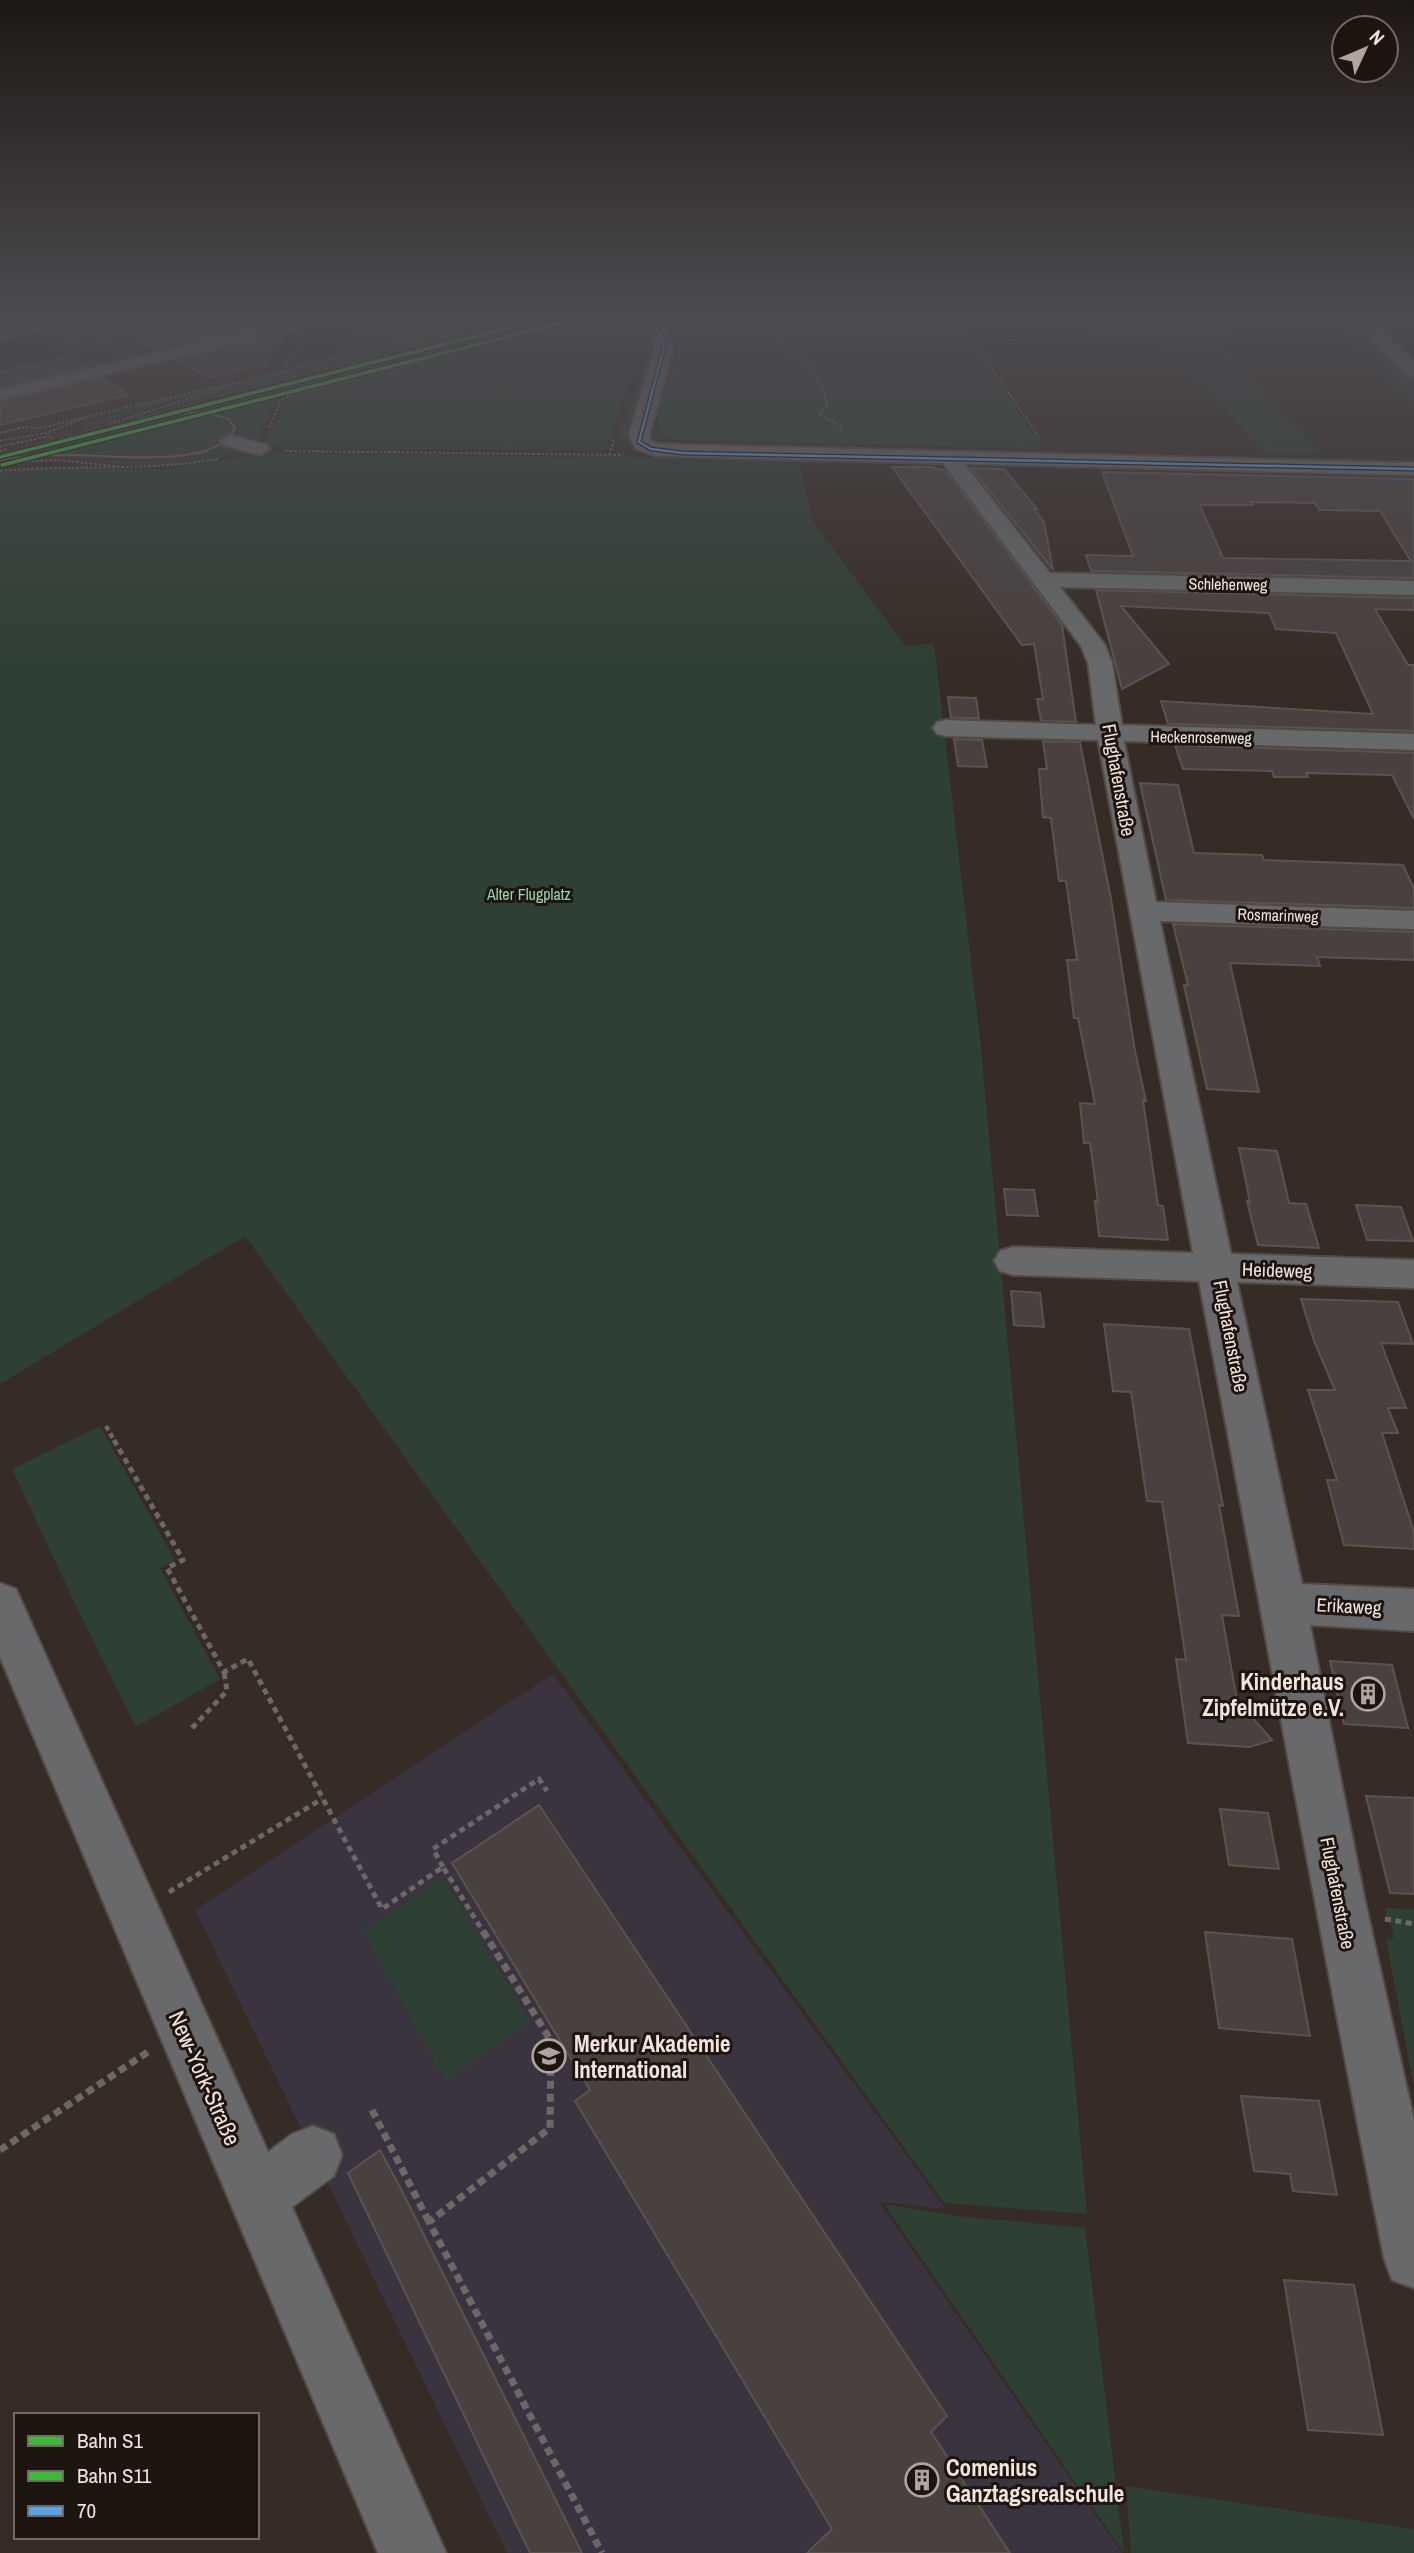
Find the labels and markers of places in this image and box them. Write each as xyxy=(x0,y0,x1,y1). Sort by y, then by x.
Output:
place label: Kinderhaus Zipfelmütze e.V. xyxy=(1202,1666,1344,1723)
building icon: Kinderhaus Zipfelmütze e.V. xyxy=(1349,1675,1387,1713)
place label: Merkur Akademie International xyxy=(574,2028,731,2085)
school or university icon: Merkur Akademie International xyxy=(530,2037,568,2075)
place label: Comenius Ganztagsrealschule xyxy=(946,2452,1124,2509)
building icon: Comenius Ganztagsrealschule xyxy=(903,2461,941,2499)

